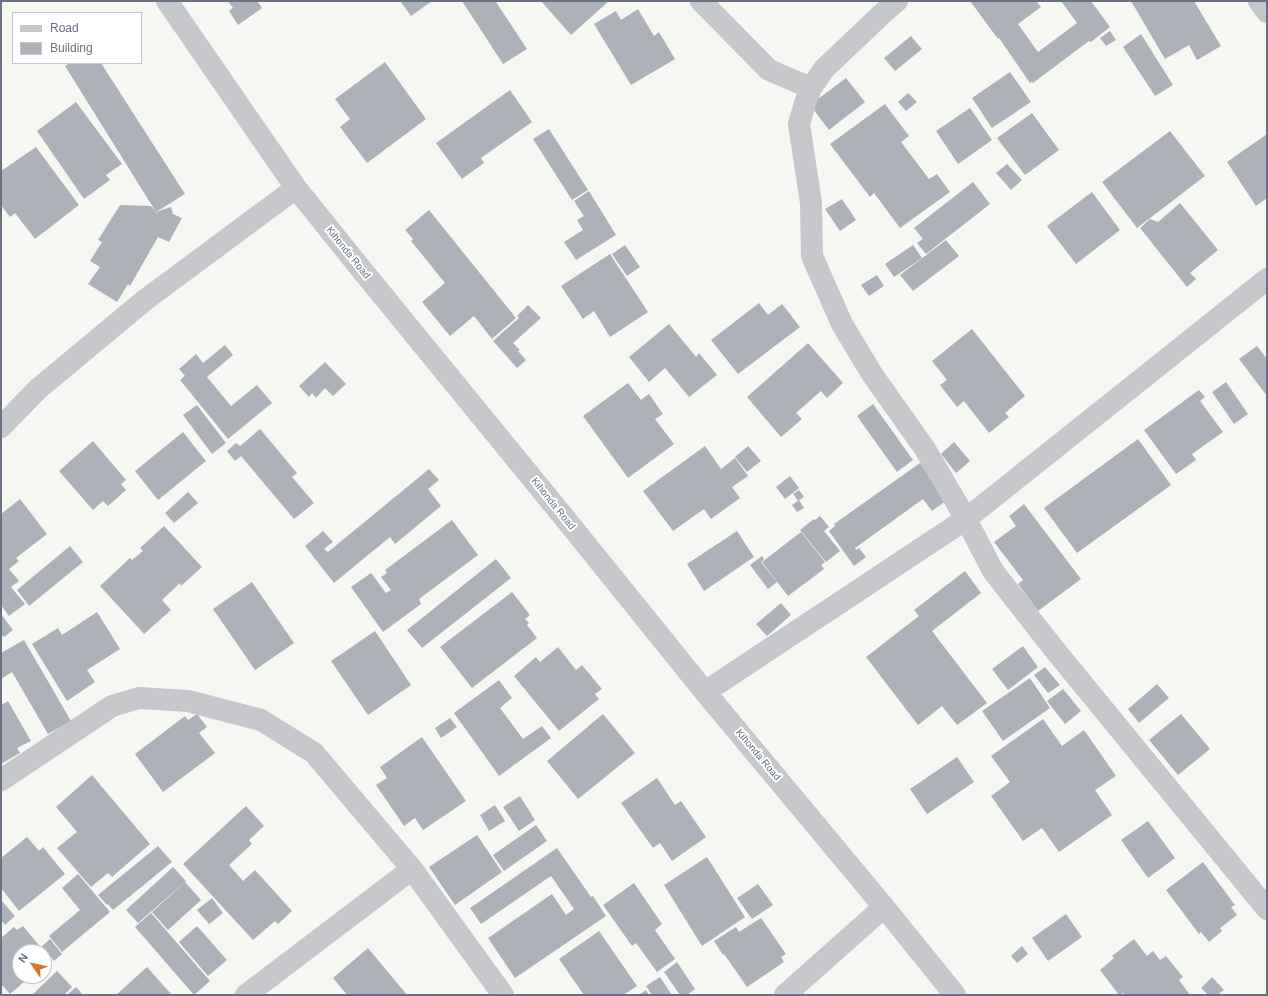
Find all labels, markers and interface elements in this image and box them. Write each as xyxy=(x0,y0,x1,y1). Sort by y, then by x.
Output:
legend xyxy=(12,12,142,64)
text: Road xyxy=(50,21,79,35)
text: Building xyxy=(50,41,93,55)
street label: Kihonda Road xyxy=(323,225,373,281)
street label: Kihonda Road xyxy=(528,476,578,532)
street label: Kihonda Road xyxy=(733,727,783,783)
north arrow xyxy=(12,944,52,984)
text: N xyxy=(16,951,30,965)

